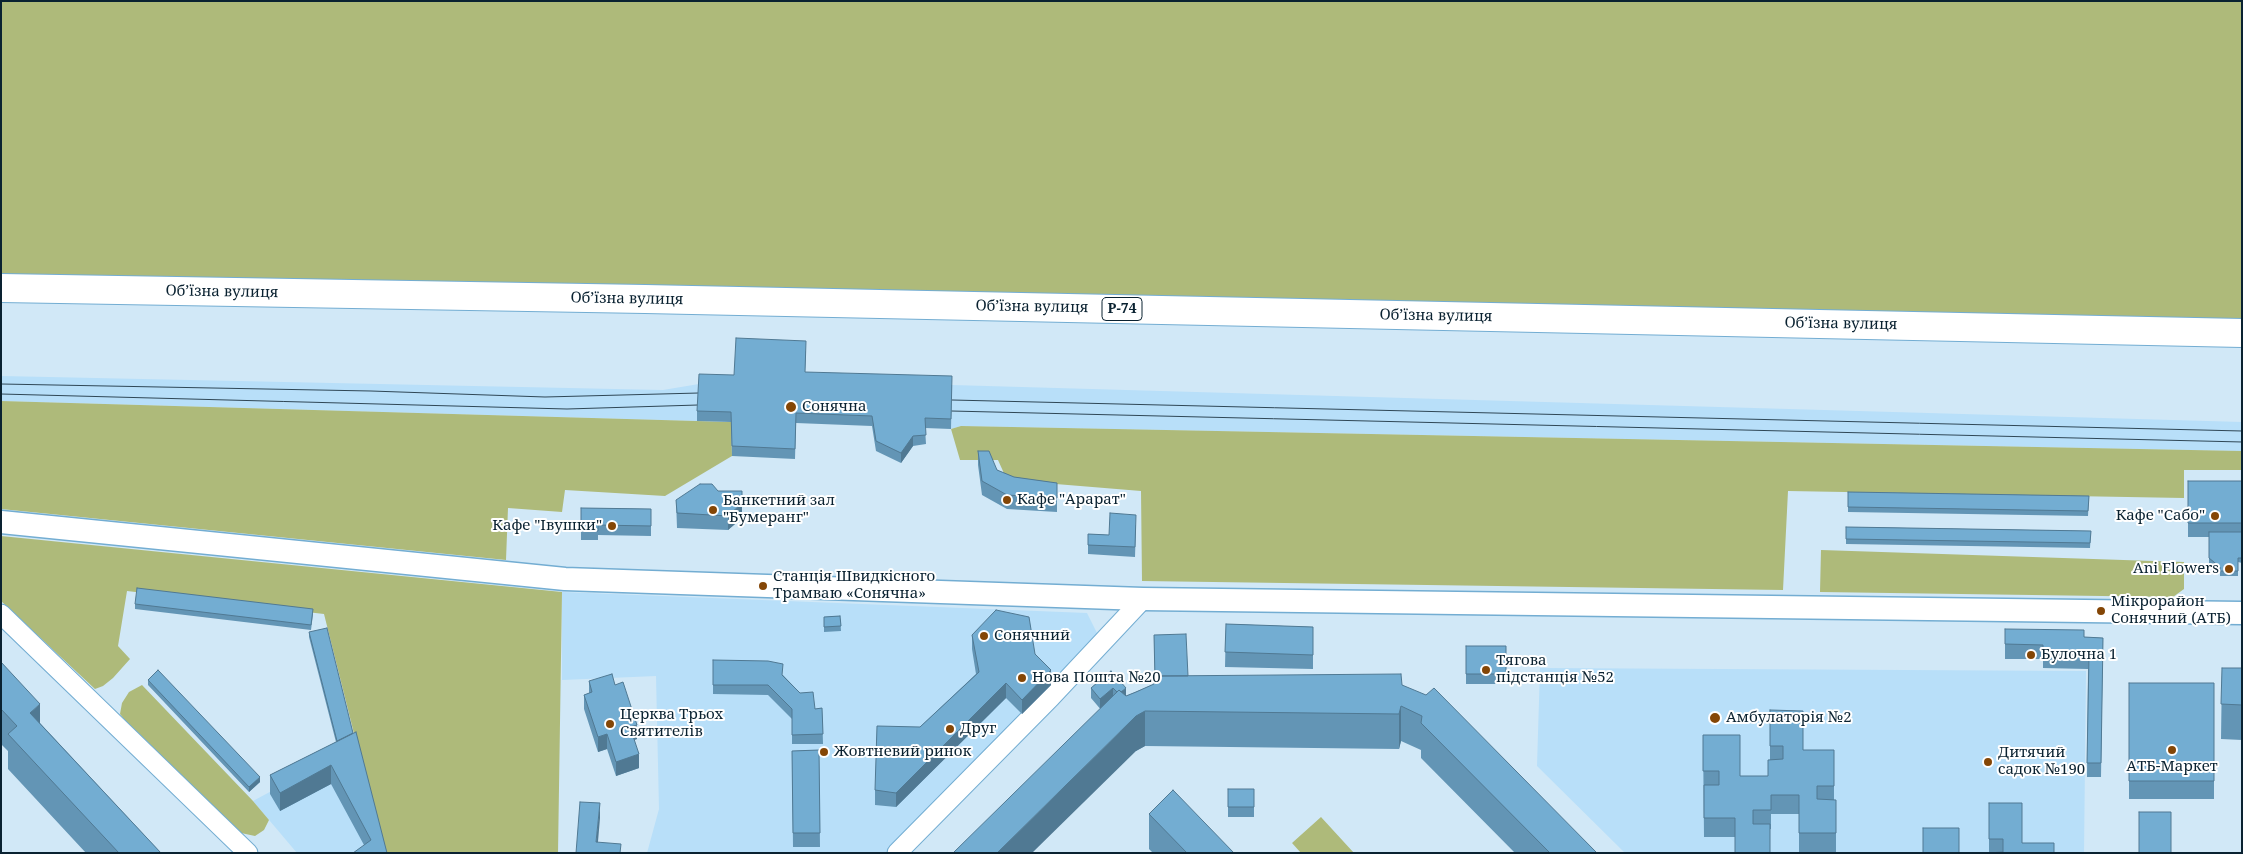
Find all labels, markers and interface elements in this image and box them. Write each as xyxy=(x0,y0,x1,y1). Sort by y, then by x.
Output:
street label: Обʼїзна вулиця xyxy=(165,282,279,302)
street label: Обʼїзна вулиця xyxy=(570,289,684,309)
street label: Обʼїзна вулиця xyxy=(975,297,1089,317)
road number: Р-74 xyxy=(1102,298,1142,320)
street label: Обʼїзна вулиця xyxy=(1379,306,1493,326)
street label: Обʼїзна вулиця xyxy=(1784,314,1898,334)
place label: Сонячна xyxy=(802,398,867,416)
marker: Сонячна xyxy=(784,400,798,414)
place label: Кафе "Арарат" xyxy=(1017,491,1126,509)
place label: Банкетний зал "Бумеранг" xyxy=(723,492,835,527)
marker: Кафе "Арарат" xyxy=(1001,494,1013,506)
marker: Банкетний зал "Бумеранг" xyxy=(707,504,719,516)
place label: Кафе "Сабо" xyxy=(2116,507,2205,525)
marker: Кафе "Сабо" xyxy=(2209,510,2221,522)
place label: Кафе "Івушки" xyxy=(492,517,602,535)
marker: Кафе "Івушки" xyxy=(606,520,618,532)
place label: Ani Flowers xyxy=(2133,560,2219,578)
marker: Ani Flowers xyxy=(2223,563,2235,575)
place label: Станцiя Швидкiсного Трамваю «Сонячна» xyxy=(773,568,935,603)
marker: Станцiя Швидкiсного Трамваю «Сонячна» xyxy=(757,580,769,592)
place label: Мікрорайон Сонячний (АТБ) xyxy=(2111,593,2231,628)
marker: Мікрорайон Сонячний (АТБ) xyxy=(2095,605,2107,617)
place label: Сонячний xyxy=(994,627,1070,645)
marker: Сонячний xyxy=(978,630,990,642)
place label: Булочна 1 xyxy=(2041,646,2117,664)
marker: Булочна 1 xyxy=(2025,649,2037,661)
place label: Тягова підстанція №52 xyxy=(1496,652,1614,687)
marker: Тягова підстанція №52 xyxy=(1480,664,1492,676)
place label: Нова Пошта №20 xyxy=(1032,669,1161,687)
marker: Нова Пошта №20 xyxy=(1016,672,1028,684)
place label: Церква Трьох Святителів xyxy=(620,706,723,741)
place label: Амбулаторія №2 xyxy=(1726,709,1852,727)
marker: Амбулаторія №2 xyxy=(1708,711,1722,725)
marker: Церква Трьох Святителів xyxy=(604,718,616,730)
place label: Друг xyxy=(960,720,996,738)
marker: Друг xyxy=(944,723,956,735)
place label: Жовтневий ринок xyxy=(834,743,971,761)
place label: Дитячий садок №190 xyxy=(1998,744,2085,779)
marker: АТБ-Маркет xyxy=(2166,744,2178,756)
marker: Жовтневий ринок xyxy=(818,746,830,758)
marker: Дитячий садок №190 xyxy=(1982,756,1994,768)
place label: АТБ-Маркет xyxy=(2126,758,2218,776)

